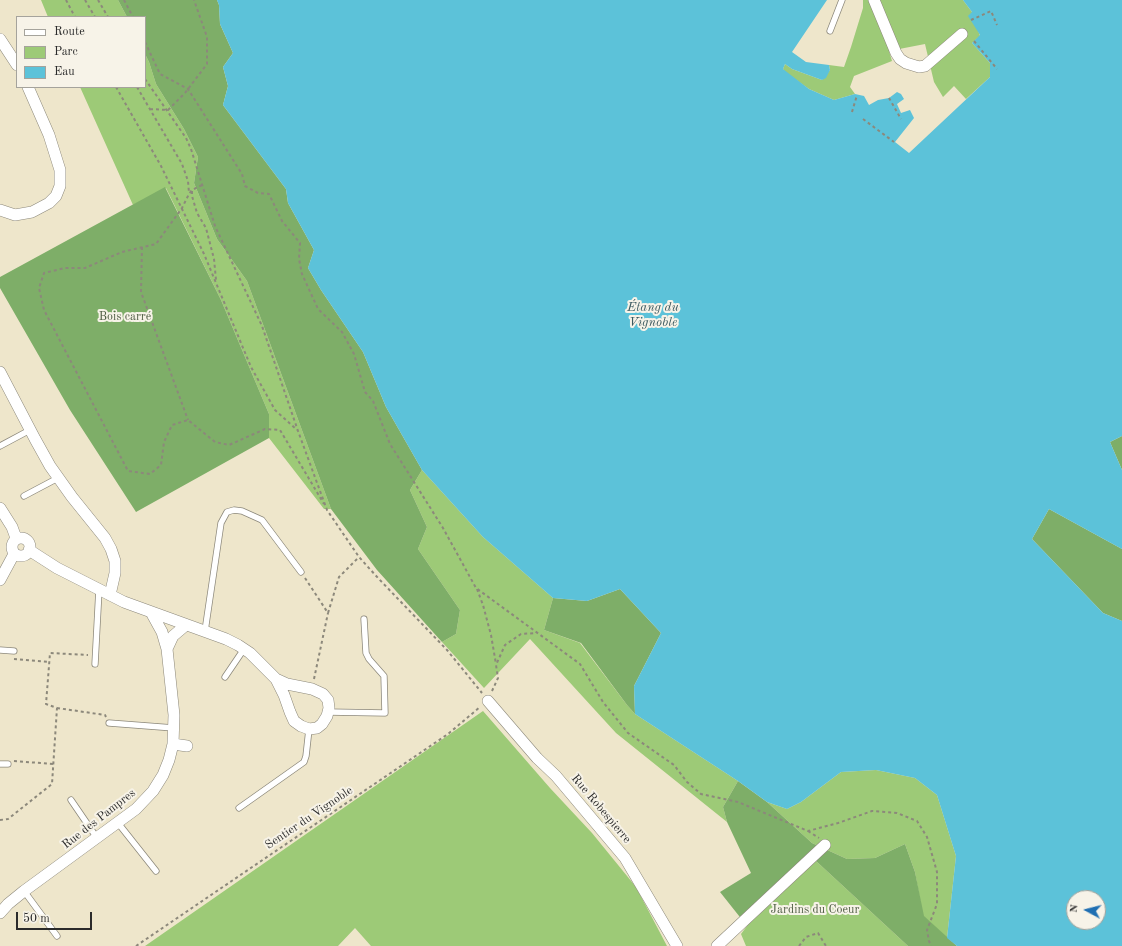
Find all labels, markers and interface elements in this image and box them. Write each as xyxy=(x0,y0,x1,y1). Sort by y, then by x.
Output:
legend xyxy=(16,16,146,88)
text: Route xyxy=(54,26,85,38)
text: Parc xyxy=(54,46,78,58)
text: Eau xyxy=(54,66,75,78)
water label: Étang du Vignoble xyxy=(627,300,679,331)
park label: Bois carré xyxy=(99,310,151,324)
street label: Rue Robespierre xyxy=(568,772,634,846)
street label: Sentier du Vignoble xyxy=(262,783,356,853)
street label: Rue des Pampres xyxy=(59,786,139,852)
north arrow xyxy=(1066,890,1106,930)
park label: Jardins du Coeur xyxy=(771,903,859,917)
scale bar xyxy=(18,904,94,930)
text: N xyxy=(1069,904,1081,913)
text: 50 m xyxy=(23,913,50,925)

